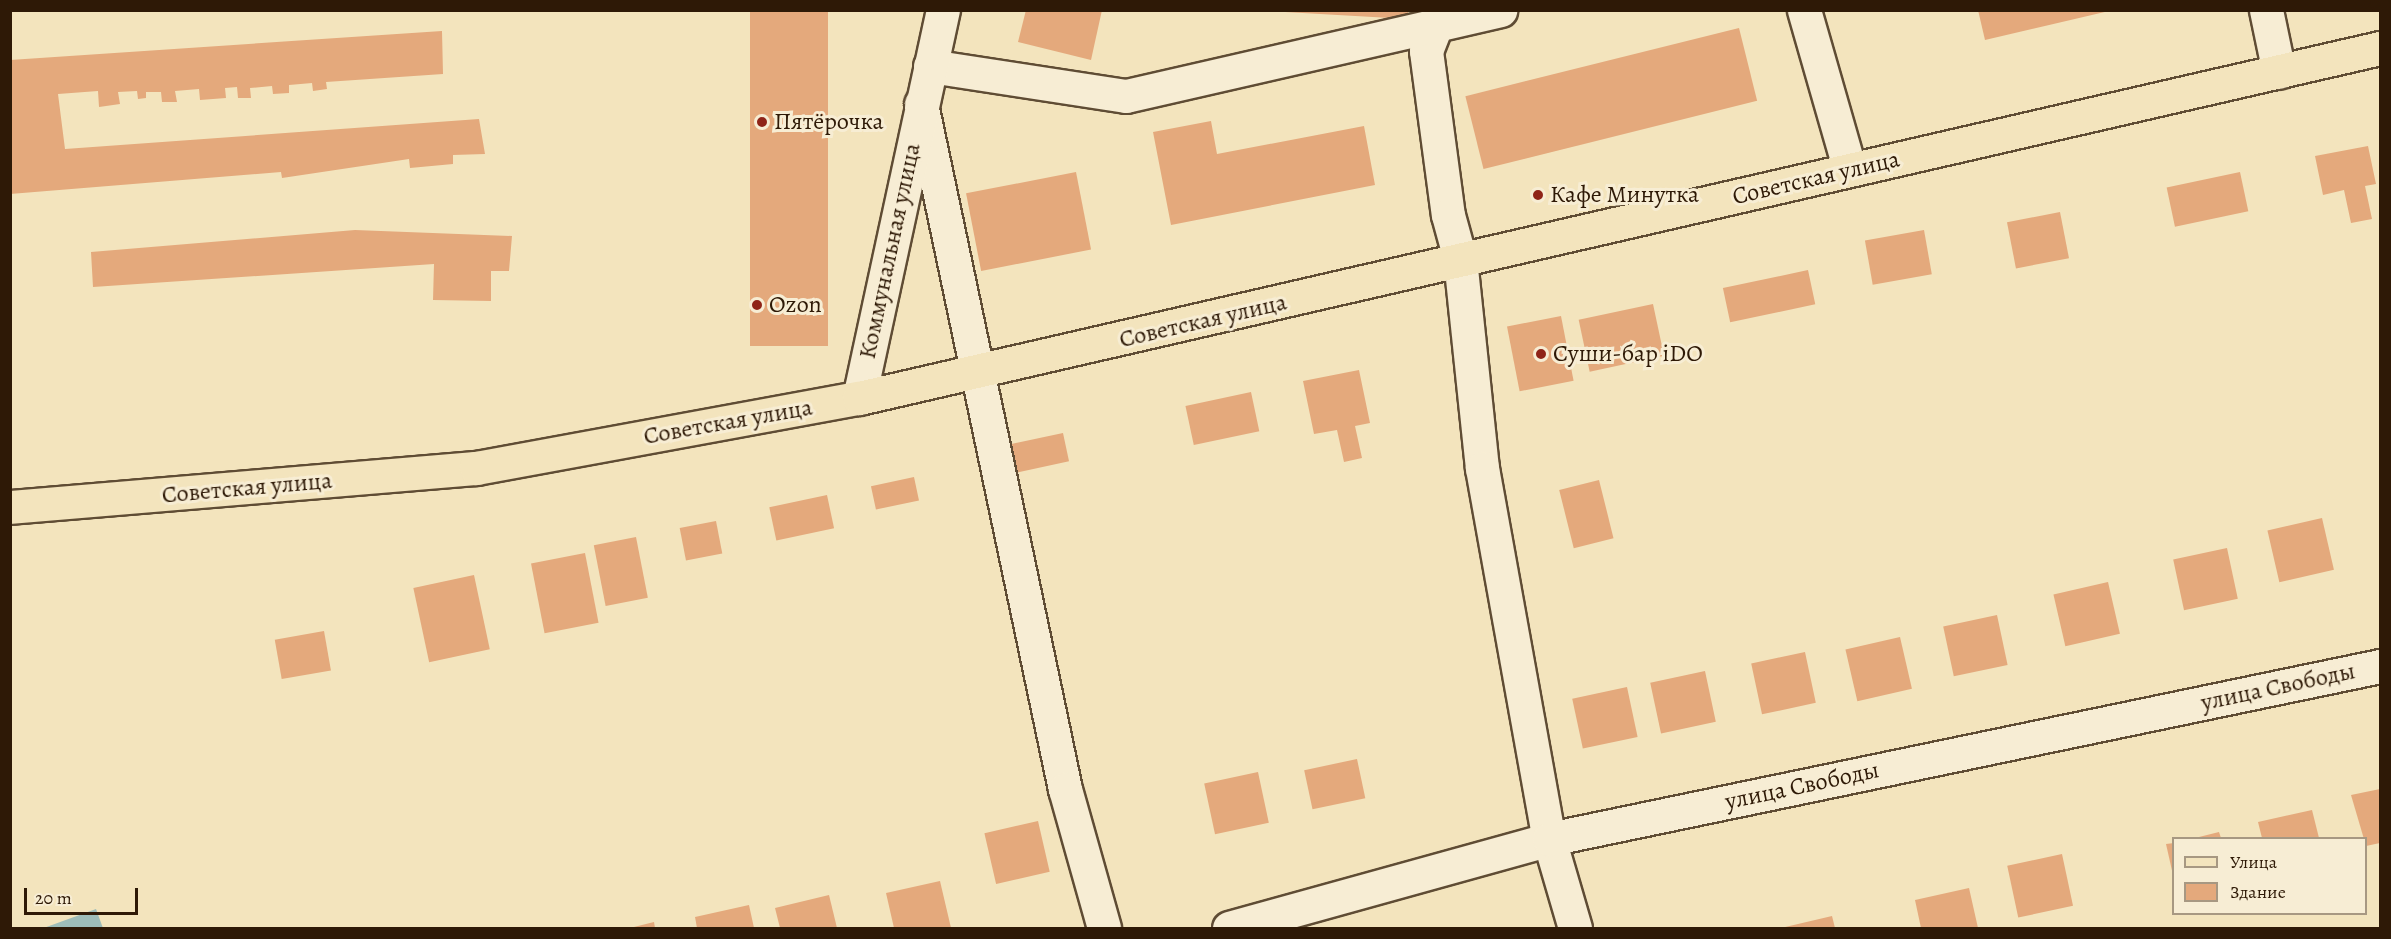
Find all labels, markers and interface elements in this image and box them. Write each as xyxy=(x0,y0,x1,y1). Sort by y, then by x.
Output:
place label: Пятёрочка xyxy=(774,108,884,136)
marker: Пятёрочка xyxy=(755,115,769,129)
street label: Коммунальная улица xyxy=(853,140,927,362)
street label: Советская улица xyxy=(1730,145,1902,211)
place label: Кафе Минутка xyxy=(1550,181,1699,209)
marker: Кафе Минутка xyxy=(1531,188,1545,202)
street label: Советская улица xyxy=(1117,288,1289,354)
place label: Ozon xyxy=(769,291,822,319)
marker: Ozon xyxy=(750,298,764,312)
place label: Суши-бар iDO xyxy=(1553,340,1703,368)
marker: Суши-бар iDO xyxy=(1534,347,1548,361)
street label: Советская улица xyxy=(641,393,815,451)
street label: Советская улица xyxy=(161,466,333,510)
street label: улица Свободы xyxy=(2198,657,2358,717)
street label: улица Свободы xyxy=(1722,756,1882,816)
legend xyxy=(2172,837,2367,915)
text: Улица xyxy=(2230,850,2277,874)
scale bar xyxy=(27,876,141,914)
text: Здание xyxy=(2230,880,2286,904)
text: 20 m xyxy=(35,886,72,910)

